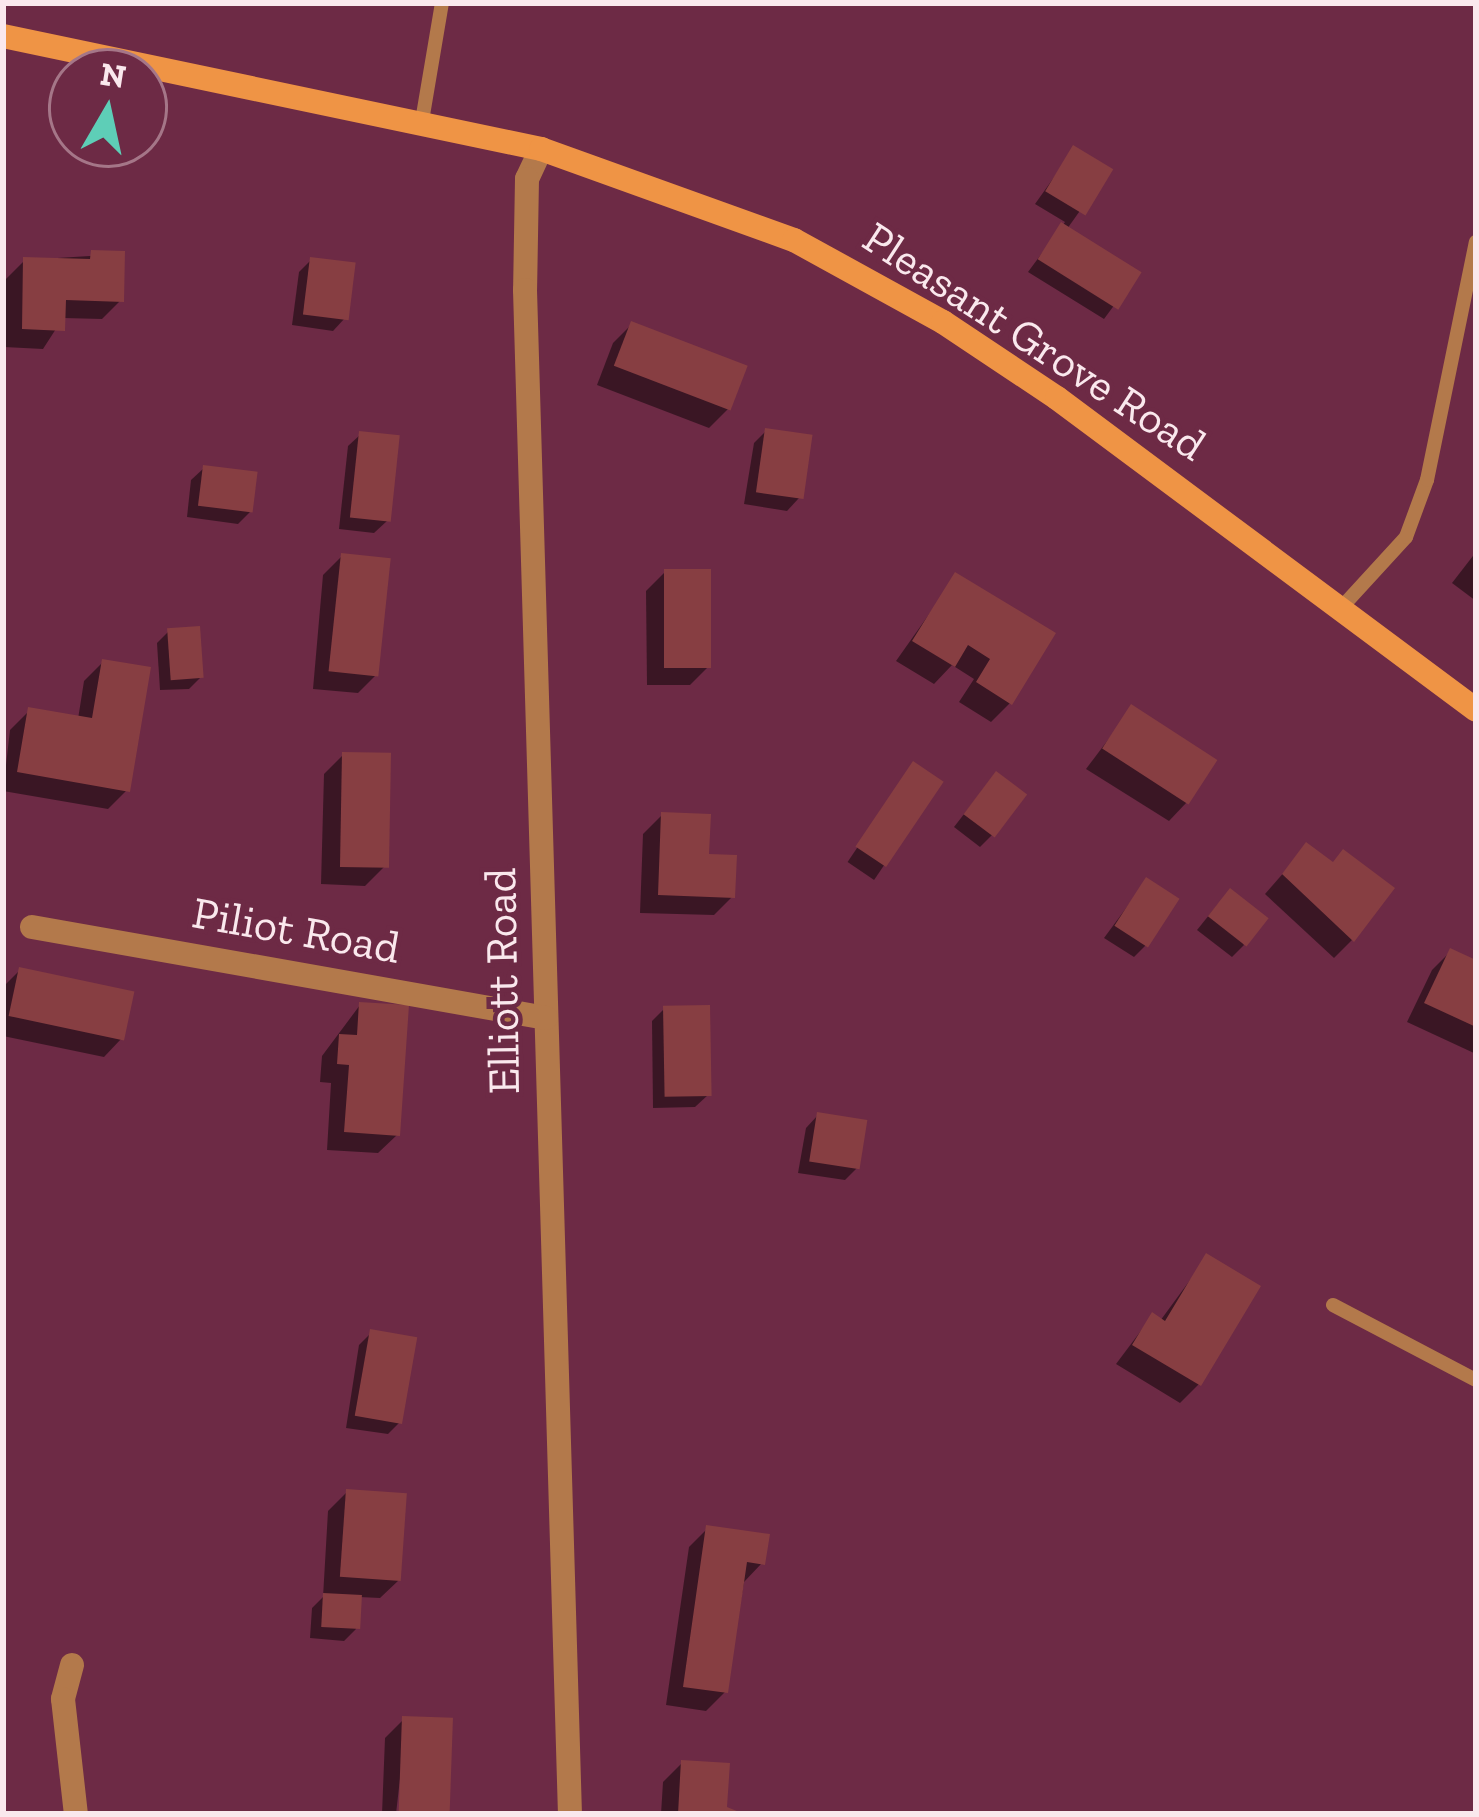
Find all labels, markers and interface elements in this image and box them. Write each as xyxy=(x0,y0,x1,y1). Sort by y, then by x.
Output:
north arrow xyxy=(48,48,168,168)
text: N xyxy=(98,54,129,96)
street label: Pleasant Grove Road xyxy=(853,211,1215,473)
street label: Elliott Road xyxy=(474,867,532,1095)
street label: Piliot Road xyxy=(188,886,404,976)

